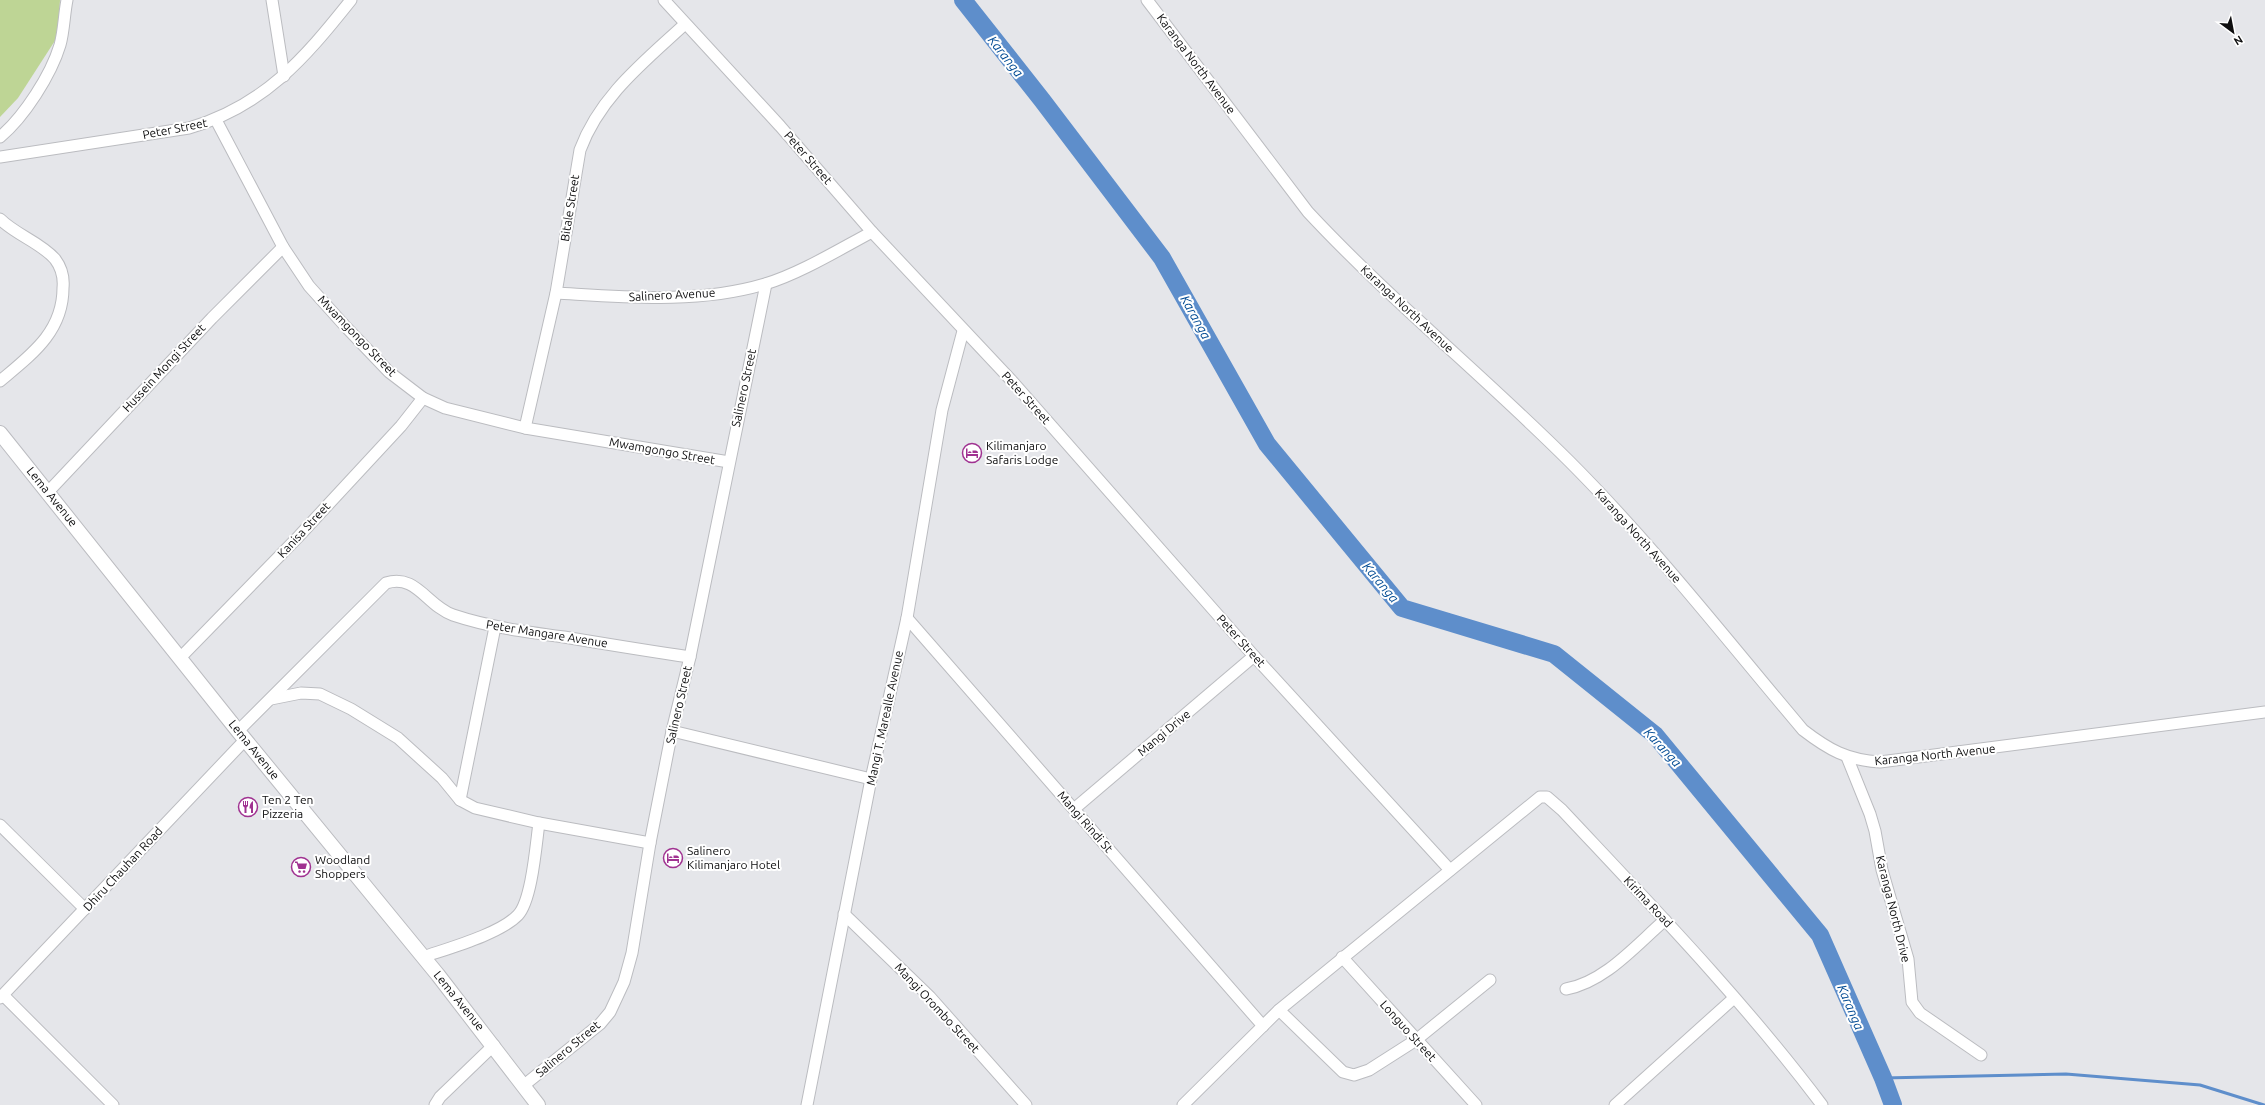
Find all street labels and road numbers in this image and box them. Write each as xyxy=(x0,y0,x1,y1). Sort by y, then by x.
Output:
street label: Karanga North Avenue xyxy=(1155,11,1238,116)
street label: Peter Street xyxy=(141,116,209,141)
street label: Peter Street xyxy=(782,129,835,187)
street label: Bitale Street xyxy=(558,173,581,242)
street label: Karanga North Avenue xyxy=(1358,262,1456,355)
street label: Salinero Avenue xyxy=(628,286,716,303)
street label: Mwamgongo Street xyxy=(315,293,399,379)
street label: Hussein Mongi Street xyxy=(120,321,208,414)
street label: Salinero Street xyxy=(729,347,758,428)
street label: Peter Street xyxy=(1000,369,1053,427)
street label: Mwamgongo Street xyxy=(608,435,716,466)
street label: Lema Avenue xyxy=(25,464,80,529)
street label: Karanga North Avenue xyxy=(1593,486,1684,585)
street label: Kanisa Street xyxy=(275,499,333,560)
street label: Peter Street xyxy=(1215,612,1268,670)
street label: Peter Mangare Avenue xyxy=(485,617,609,650)
street label: Mangi T. Marealle Avenue xyxy=(864,649,905,787)
street label: Salinero Street xyxy=(663,664,694,745)
street label: Mangi Drive xyxy=(1135,707,1193,758)
street label: Lema Avenue xyxy=(227,717,282,782)
street label: Karanga North Avenue xyxy=(1874,742,1996,767)
street label: Mangi Rindi St xyxy=(1055,788,1116,855)
street label: Dhiru Chauhan Road xyxy=(80,824,165,913)
street label: Karanga North Drive xyxy=(1874,854,1913,964)
street label: Kirima Road xyxy=(1621,874,1675,930)
street label: Mangi Orombo Street xyxy=(893,960,982,1055)
street label: Lema Avenue xyxy=(432,968,487,1033)
street label: Longuo Street xyxy=(1378,998,1439,1064)
street label: Salinero Street xyxy=(533,1018,603,1079)

